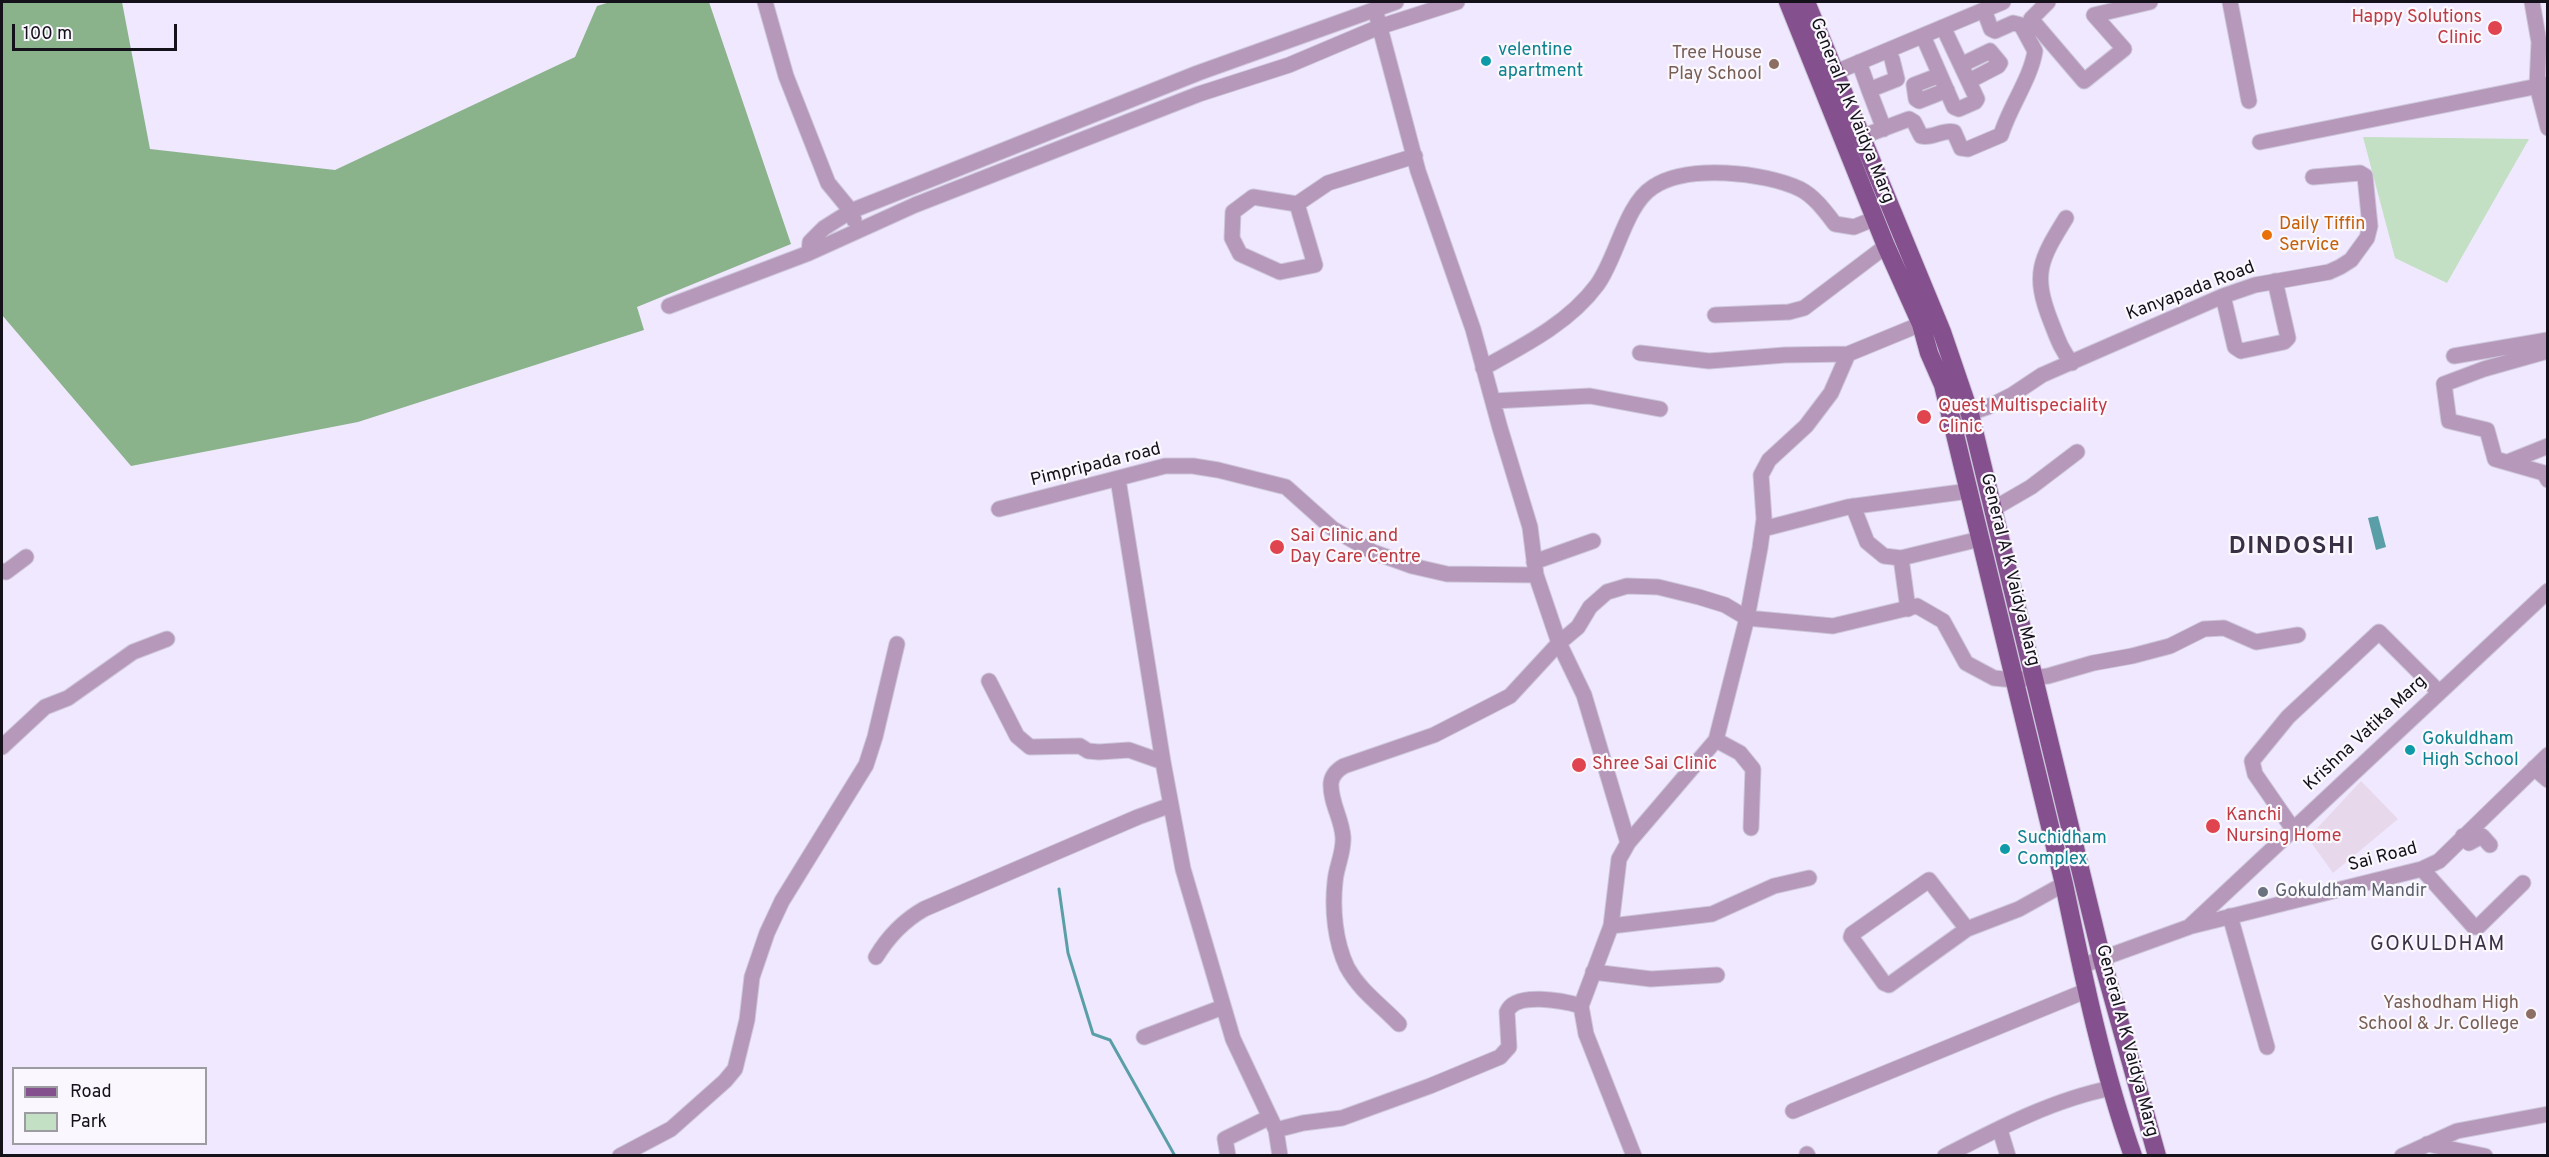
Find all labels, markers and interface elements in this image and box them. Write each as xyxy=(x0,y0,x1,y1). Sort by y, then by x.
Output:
place label: Happy Solutions Clinic xyxy=(2351,7,2482,50)
scale bar xyxy=(15,12,180,50)
street label: General A K Vaidya Marg xyxy=(1804,15,1898,207)
marker: Happy Solutions Clinic xyxy=(2486,19,2504,37)
text: 100 m xyxy=(23,23,72,46)
place label: velentine apartment xyxy=(1498,40,1583,82)
place label: Tree House Play School xyxy=(1668,43,1762,86)
marker: velentine apartment xyxy=(1479,54,1493,68)
marker: Tree House Play School xyxy=(1767,57,1781,71)
place label: Daily Tiffin Service xyxy=(2279,214,2365,256)
marker: Daily Tiffin Service xyxy=(2260,228,2274,242)
street label: Kanyapada Road xyxy=(2124,258,2258,326)
place label: Quest Multispeciality Clinic xyxy=(1938,396,2108,438)
marker: Quest Multispeciality Clinic xyxy=(1915,408,1933,426)
street label: Pimpripada road xyxy=(1029,439,1163,493)
street label: General A K Vaidya Marg xyxy=(1975,471,2043,669)
place label: Sai Clinic and Day Care Centre xyxy=(1290,526,1421,568)
district label: DINDOSHI xyxy=(2229,534,2355,562)
marker: Sai Clinic and Day Care Centre xyxy=(1268,538,1286,556)
street label: Krishna Vatika Marg xyxy=(2300,672,2432,796)
place label: Gokuldham High School xyxy=(2422,729,2519,771)
marker: Gokuldham High School xyxy=(2403,743,2417,757)
place label: Shree Sai Clinic xyxy=(1592,754,1717,776)
marker: Shree Sai Clinic xyxy=(1570,756,1588,774)
place label: Kanchi Nursing Home xyxy=(2226,805,2341,848)
marker: Kanchi Nursing Home xyxy=(2204,817,2222,835)
place label: Suchidham Complex xyxy=(2017,828,2107,870)
street label: Sai Road xyxy=(2346,838,2420,878)
marker: Suchidham Complex xyxy=(1998,842,2012,856)
place label: Gokuldham Mandir xyxy=(2275,881,2427,903)
marker: Gokuldham Mandir xyxy=(2256,885,2270,899)
district label: GOKULDHAM xyxy=(2370,934,2506,958)
street label: General A K Vaidya Marg xyxy=(2090,943,2162,1139)
place label: Yashodham High School & Jr. College xyxy=(2358,993,2519,1036)
marker: Yashodham High School & Jr. College xyxy=(2524,1007,2538,1021)
legend xyxy=(12,1067,207,1145)
text: Road xyxy=(70,1081,112,1104)
text: Park xyxy=(70,1111,107,1134)

